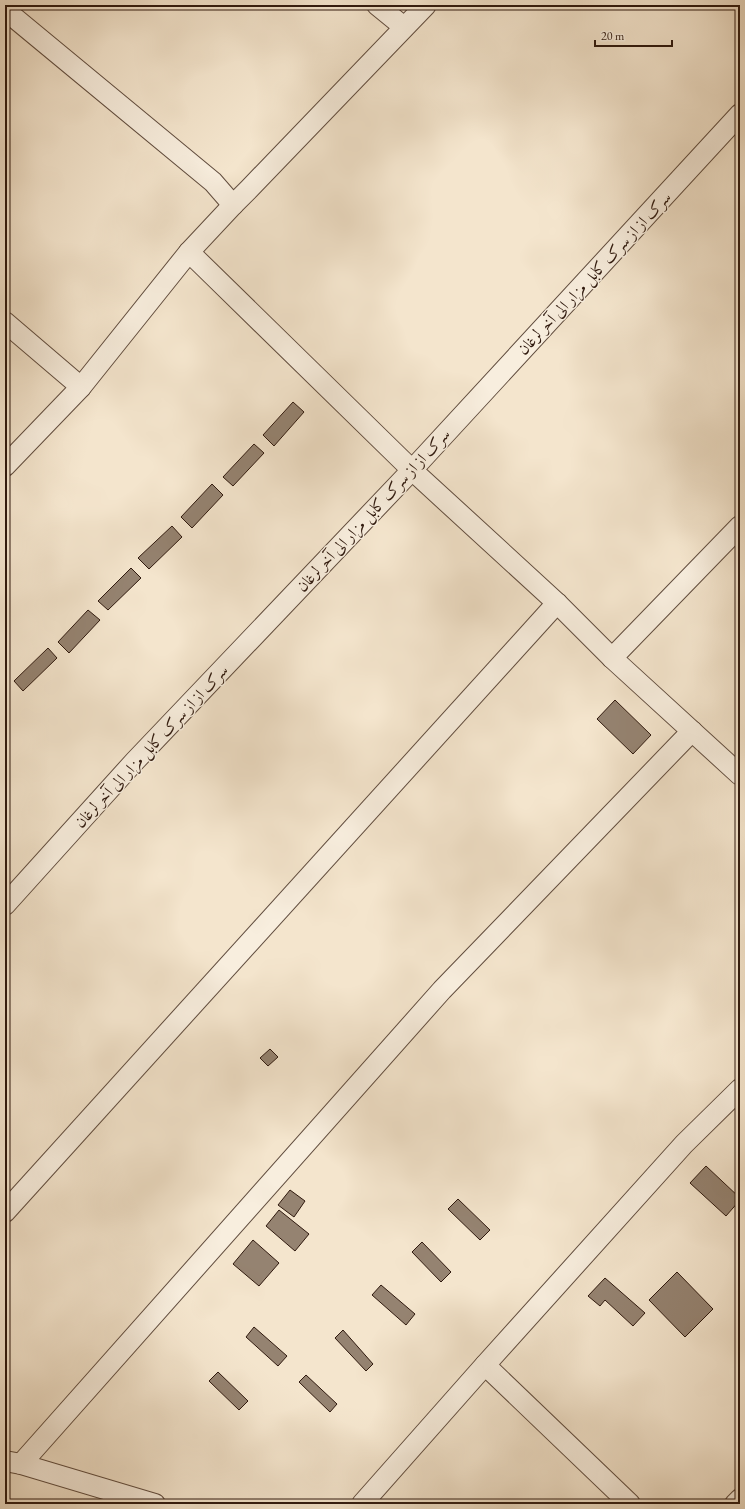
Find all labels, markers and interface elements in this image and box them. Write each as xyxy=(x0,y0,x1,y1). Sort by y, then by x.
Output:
scale bar xyxy=(595,22,672,48)
text: 20 m xyxy=(601,28,625,44)
street label: سرک از از سرک کابل مزار الی آخر لرغان xyxy=(513,187,676,360)
street label: سرک از از سرک کابل مزار الی آخر لرغان xyxy=(292,424,455,597)
street label: سرک از از سرک کابل مزار الی آخر لرغان xyxy=(70,660,233,833)

